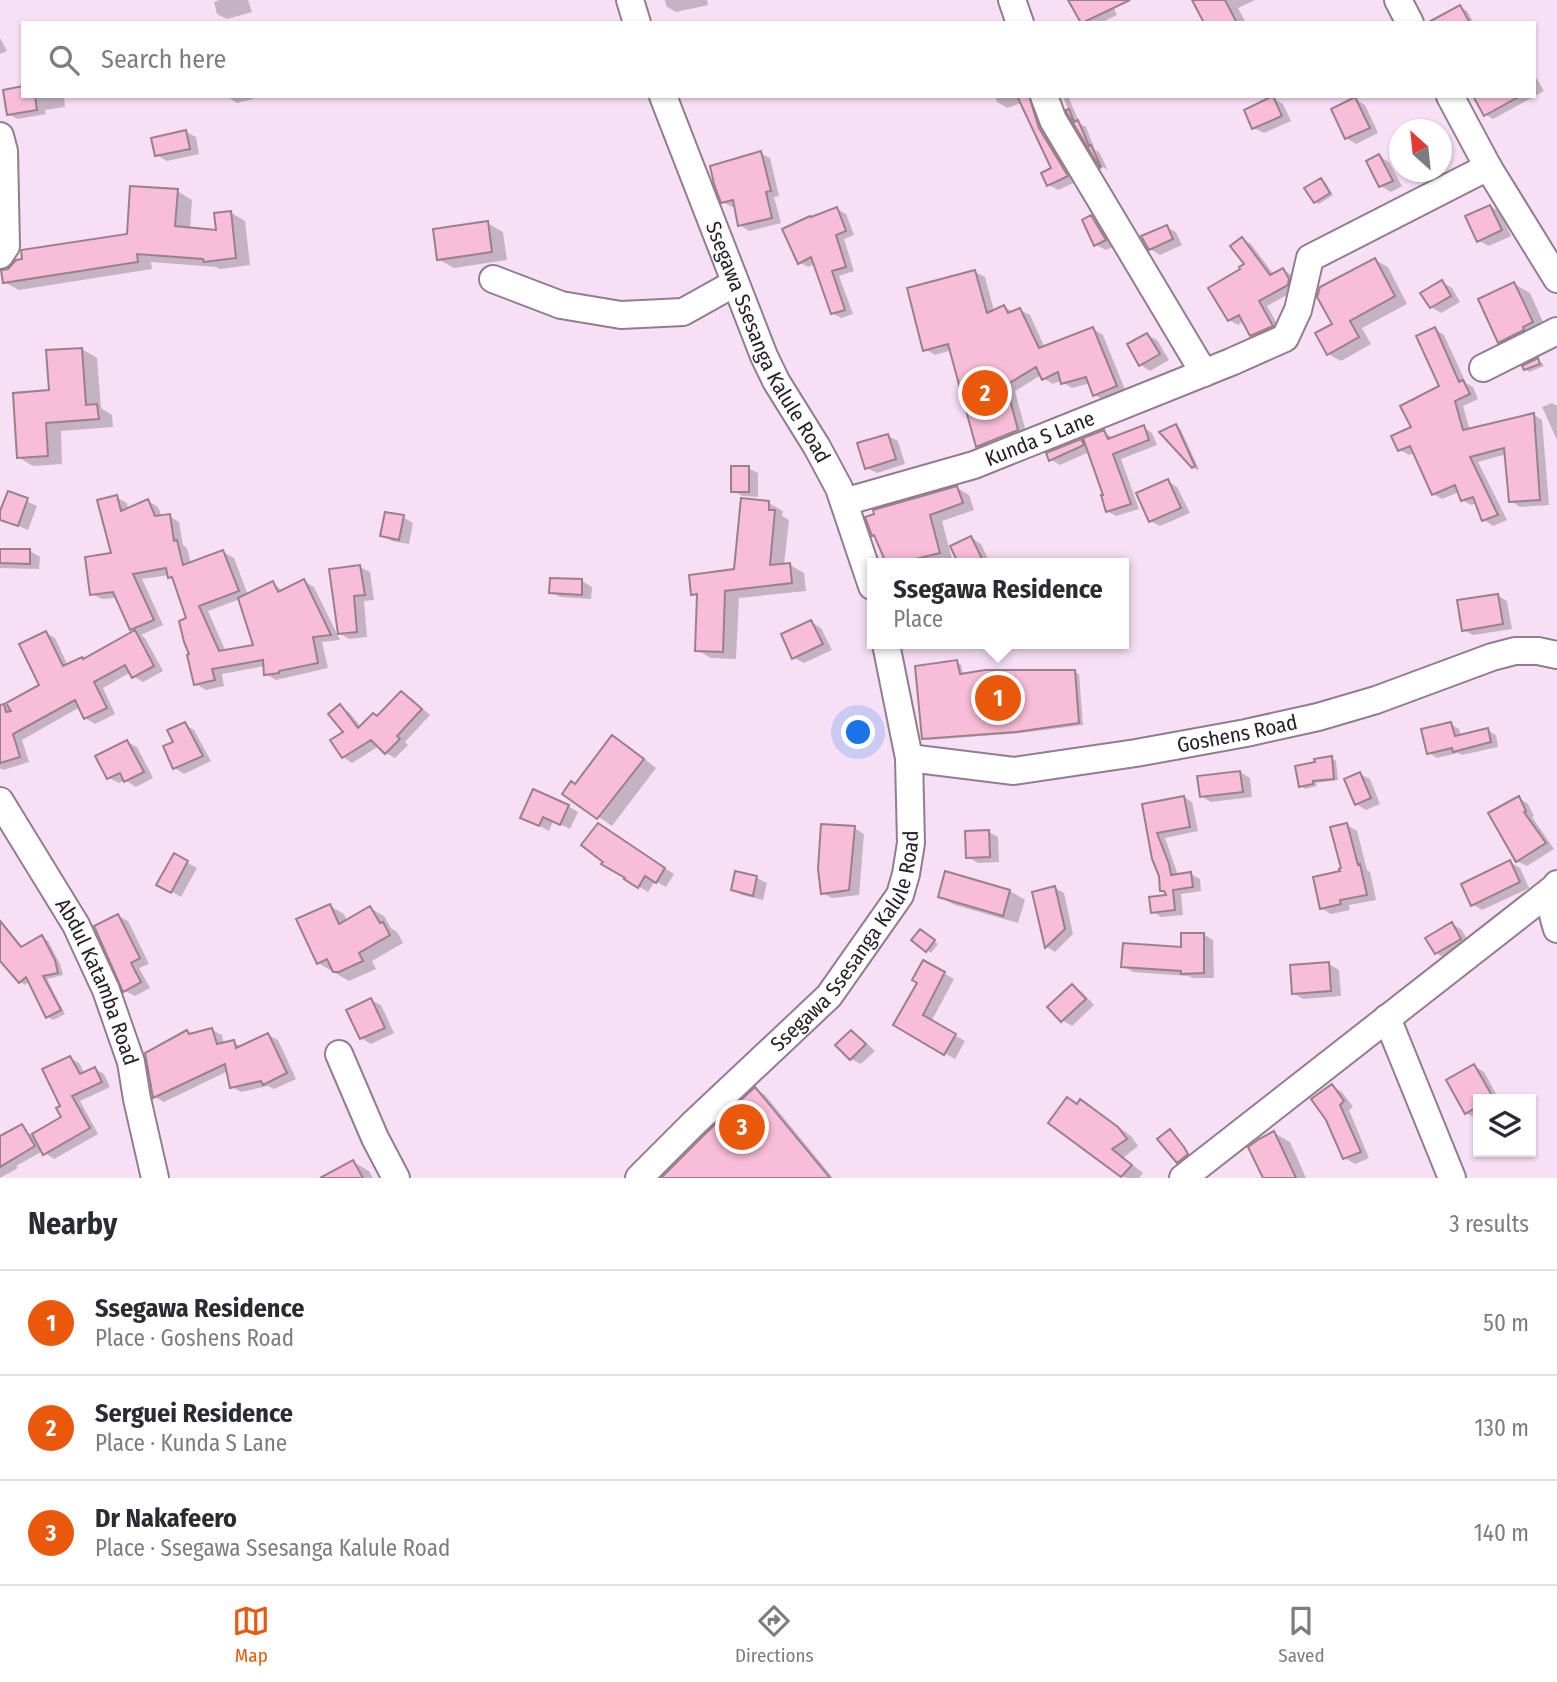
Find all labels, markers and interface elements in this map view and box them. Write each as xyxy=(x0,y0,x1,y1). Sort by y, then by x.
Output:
search box xyxy=(21,21,1536,98)
icon: search xyxy=(45,41,83,79)
text: Search here xyxy=(101,44,226,75)
north arrow xyxy=(1389,119,1452,182)
street label: Ssegawa Ssesanga Kalule Road xyxy=(700,218,836,467)
pin: 2 xyxy=(962,367,1008,419)
street label: Kunda S Lane xyxy=(981,405,1098,472)
popup xyxy=(867,558,1129,649)
text: Ssegawa Residence xyxy=(893,574,1103,605)
text: Place xyxy=(893,605,943,633)
pin: 1 xyxy=(975,672,1021,724)
street label: Goshens Road xyxy=(1175,709,1300,758)
your location xyxy=(841,715,875,749)
street label: Ssegawa Ssesanga Kalule Road xyxy=(765,830,924,1057)
street label: Abdul Katamba Road xyxy=(50,893,144,1068)
map controls xyxy=(1473,1094,1536,1157)
button: layers xyxy=(1473,1094,1536,1157)
pin: 3 xyxy=(719,1101,765,1153)
text: Nearby xyxy=(28,1206,117,1242)
text: 3 results xyxy=(1449,1210,1529,1238)
text: Ssegawa Residence xyxy=(95,1293,304,1324)
text: 1 xyxy=(46,1309,56,1337)
text: 50 m xyxy=(1483,1309,1529,1337)
text: Place · Goshens Road xyxy=(95,1324,294,1352)
text: Serguei Residence xyxy=(95,1398,293,1429)
text: 2 xyxy=(46,1414,56,1442)
text: 130 m xyxy=(1475,1414,1529,1442)
text: Place · Kunda S Lane xyxy=(95,1429,287,1457)
text: Dr Nakafeero xyxy=(95,1503,237,1534)
text: 3 xyxy=(46,1519,56,1547)
text: 140 m xyxy=(1474,1519,1529,1547)
text: Place · Ssegawa Ssesanga Kalule Road xyxy=(95,1534,450,1562)
tab: Map xyxy=(232,1602,270,1667)
tab: Directions xyxy=(735,1602,814,1667)
tab: Saved xyxy=(1278,1602,1325,1667)

